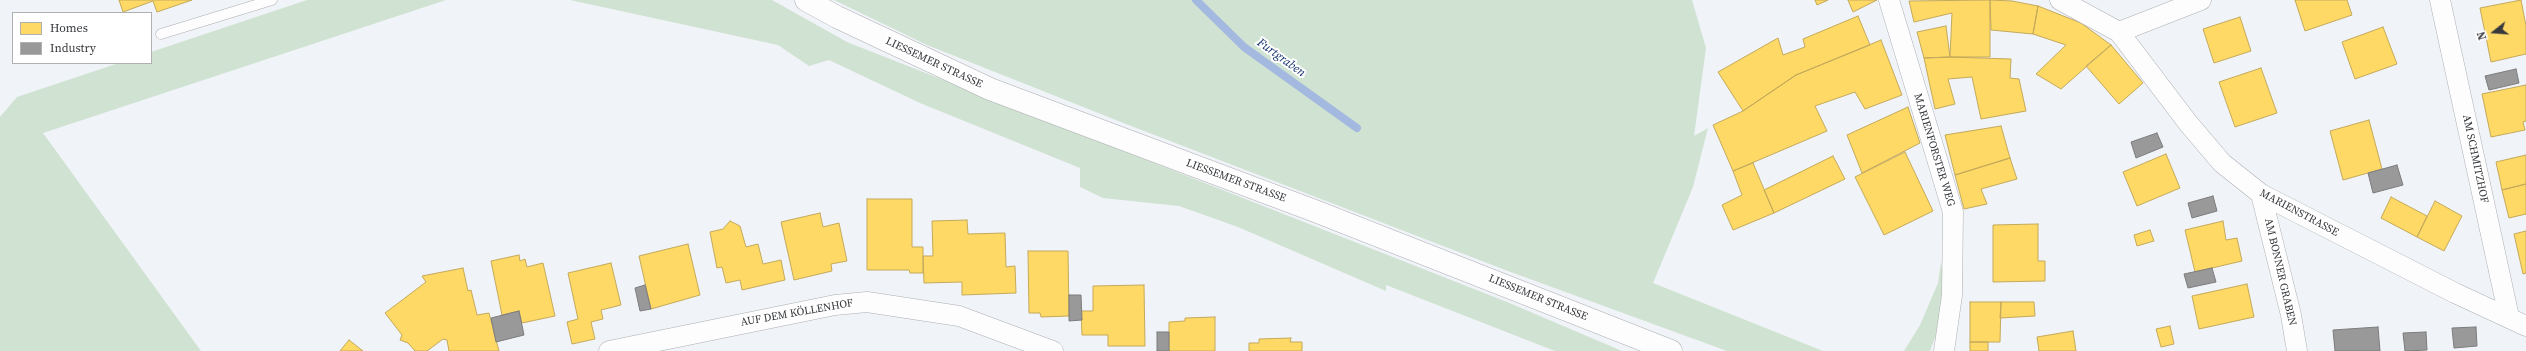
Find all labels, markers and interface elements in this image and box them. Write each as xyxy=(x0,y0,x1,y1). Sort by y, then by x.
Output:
legend xyxy=(12,12,152,64)
north arrow xyxy=(2474,12,2514,52)
text: Homes xyxy=(50,20,88,36)
text: N xyxy=(2474,30,2490,42)
street label: LIESSEMER STRASSE xyxy=(883,35,985,91)
water label: Furtgraben xyxy=(1254,36,1308,80)
text: Industry xyxy=(50,40,96,56)
street label: MARIENFORSTER WEG xyxy=(1911,92,1957,208)
street label: AM SCHMITZHOF xyxy=(2459,114,2491,204)
street label: LIESSEMER STRASSE xyxy=(1184,157,1288,205)
street label: MARIENSTRASSE xyxy=(2257,187,2341,239)
street label: AM BONNER GRABEN xyxy=(2261,217,2299,327)
street label: LIESSEMER STRASSE xyxy=(1487,272,1589,324)
street label: AUF DEM KÖLLENHOF xyxy=(740,297,854,329)

